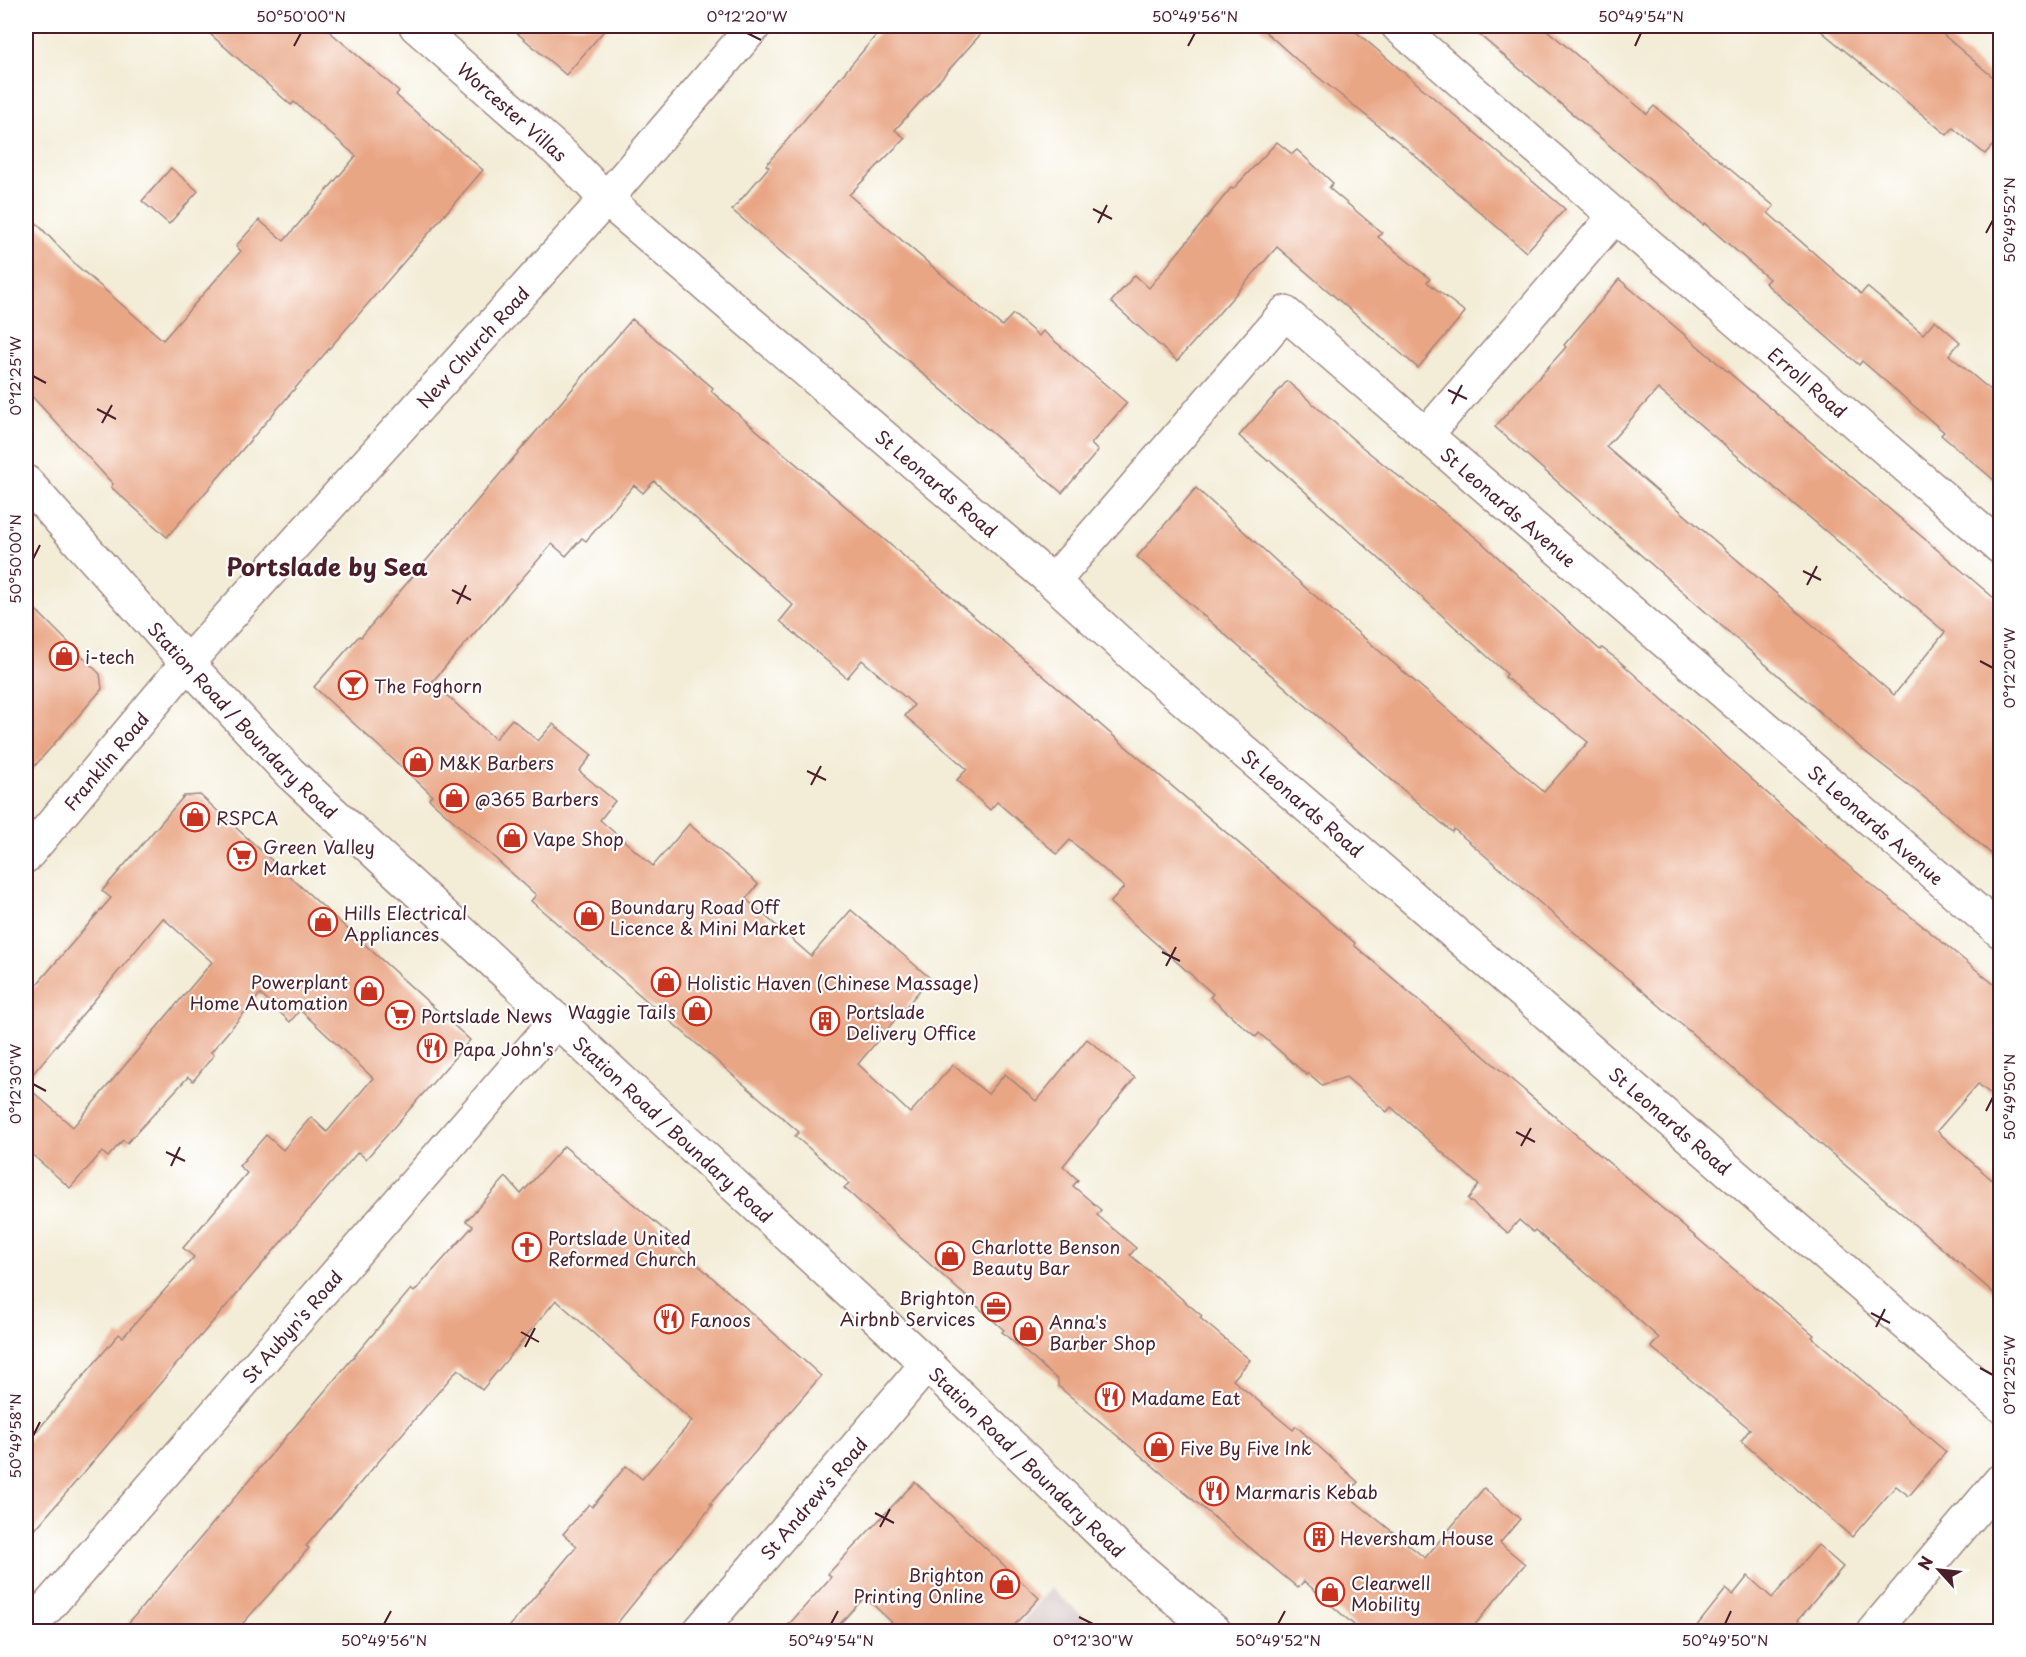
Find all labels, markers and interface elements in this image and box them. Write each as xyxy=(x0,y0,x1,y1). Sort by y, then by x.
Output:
text: 50°50'00"N xyxy=(256,4,346,27)
text: 0°12'20"W xyxy=(707,4,788,27)
text: 50°49'56"N xyxy=(1152,4,1238,27)
text: 50°49'54"N xyxy=(1598,4,1684,27)
street label: Worcester Villas xyxy=(452,55,574,167)
text: 50°49'52"N xyxy=(1997,177,2020,263)
street label: New Church Road xyxy=(410,280,535,414)
text: 0°12'25"W xyxy=(3,336,26,416)
street label: Erroll Road xyxy=(1763,340,1853,424)
street label: St Leonards Road xyxy=(870,422,1004,543)
street label: St Leonards Avenue xyxy=(1435,440,1583,573)
text: 50°50'00"N xyxy=(3,514,26,604)
district label: Portslade by Sea xyxy=(226,548,428,584)
street label: Station Road / Boundary Road xyxy=(142,615,344,824)
text: 0°12'20"W xyxy=(1997,627,2020,708)
shop icon: i-tech xyxy=(48,640,80,672)
place label: i-tech xyxy=(85,643,135,670)
bar icon: The Foghorn xyxy=(337,669,369,701)
place label: The Foghorn xyxy=(374,672,482,699)
street label: Franklin Road xyxy=(56,706,154,816)
street label: St Leonards Road xyxy=(1236,742,1370,863)
shop icon: M&K Barbers xyxy=(402,746,434,778)
place label: M&K Barbers xyxy=(439,749,554,776)
street label: St Leonards Avenue xyxy=(1803,758,1950,891)
shop icon: @365 Barbers xyxy=(438,782,470,814)
place label: @365 Barbers xyxy=(475,785,599,812)
shop icon: RSPCA xyxy=(179,801,211,833)
place label: RSPCA xyxy=(216,804,278,831)
shop icon: Vape Shop xyxy=(496,822,528,854)
place label: Vape Shop xyxy=(533,825,624,852)
place label: Green Valley Market xyxy=(263,833,375,881)
supermarket icon: Green Valley Market xyxy=(226,840,258,872)
place label: Boundary Road Off Licence & Mini Market xyxy=(610,893,806,941)
place label: Hills Electrical Appliances xyxy=(344,899,467,947)
shop icon: Boundary Road Off Licence & Mini Market xyxy=(573,900,605,932)
shop icon: Hills Electrical Appliances xyxy=(307,906,339,938)
shop icon: Holistic Haven (Chinese Massage) xyxy=(650,966,682,998)
place label: Powerplant Home Automation xyxy=(190,968,348,1016)
place label: Holistic Haven (Chinese Massage) xyxy=(687,969,979,996)
shop icon: Powerplant Home Automation xyxy=(353,975,385,1007)
shop icon: Waggie Tails xyxy=(681,995,713,1027)
place label: Waggie Tails xyxy=(568,998,676,1025)
place label: Portslade Delivery Office xyxy=(846,998,976,1046)
supermarket icon: Portslade News xyxy=(384,999,416,1031)
place label: Portslade News xyxy=(421,1002,552,1029)
building icon: Portslade Delivery Office xyxy=(809,1005,841,1037)
street label: Station Road / Boundary Road xyxy=(567,1029,779,1228)
restaurant icon: Papa John's xyxy=(416,1032,448,1064)
place label: Papa John's xyxy=(453,1035,554,1062)
text: 0°12'30"W xyxy=(3,1043,26,1124)
text: 50°49'50"N xyxy=(1997,1054,2020,1140)
street label: St Leonards Road xyxy=(1604,1060,1737,1181)
place label: Portslade United Reformed Church xyxy=(548,1224,697,1272)
church icon: Portslade United Reformed Church xyxy=(511,1231,543,1263)
place label: Charlotte Benson Beauty Bar xyxy=(971,1233,1120,1281)
shop icon: Charlotte Benson Beauty Bar xyxy=(934,1240,966,1272)
street label: St Aubyn's Road xyxy=(235,1264,348,1389)
place label: Brighton Airbnb Services xyxy=(840,1284,975,1332)
office icon: Brighton Airbnb Services xyxy=(980,1291,1012,1323)
restaurant icon: Fanoos xyxy=(653,1303,685,1335)
place label: Fanoos xyxy=(690,1306,751,1333)
place label: Anna's Barber Shop xyxy=(1049,1308,1156,1356)
shop icon: Anna's Barber Shop xyxy=(1012,1315,1044,1347)
text: 0°12'25"W xyxy=(1997,1335,2020,1415)
street label: Station Road / Boundary Road xyxy=(923,1360,1132,1563)
restaurant icon: Madame Eat xyxy=(1094,1381,1126,1413)
place label: Madame Eat xyxy=(1131,1384,1241,1411)
text: 50°49'58"N xyxy=(3,1393,26,1479)
street label: St Andrew's Road xyxy=(753,1431,873,1565)
shop icon: Five By Five Ink xyxy=(1143,1431,1175,1463)
place label: Five By Five Ink xyxy=(1180,1434,1312,1461)
restaurant icon: Marmaris Kebab xyxy=(1198,1475,1230,1507)
place label: Marmaris Kebab xyxy=(1235,1478,1378,1505)
building icon: Heversham House xyxy=(1303,1521,1335,1553)
place label: Heversham House xyxy=(1340,1524,1494,1551)
north arrow xyxy=(1909,1540,1969,1600)
text: N xyxy=(1911,1552,1938,1574)
place label: Brighton Printing Online xyxy=(854,1561,984,1609)
shop icon: Brighton Printing Online xyxy=(989,1568,1021,1600)
place label: Clearwell Mobility xyxy=(1351,1569,1430,1617)
shop icon: Clearwell Mobility xyxy=(1314,1576,1346,1608)
text: 50°49'56"N xyxy=(341,1628,427,1651)
text: 50°49'54"N xyxy=(788,1628,874,1651)
text: 0°12'30"W xyxy=(1053,1628,1134,1651)
text: 50°49'52"N xyxy=(1235,1628,1321,1651)
text: 50°49'50"N xyxy=(1682,1628,1768,1651)

